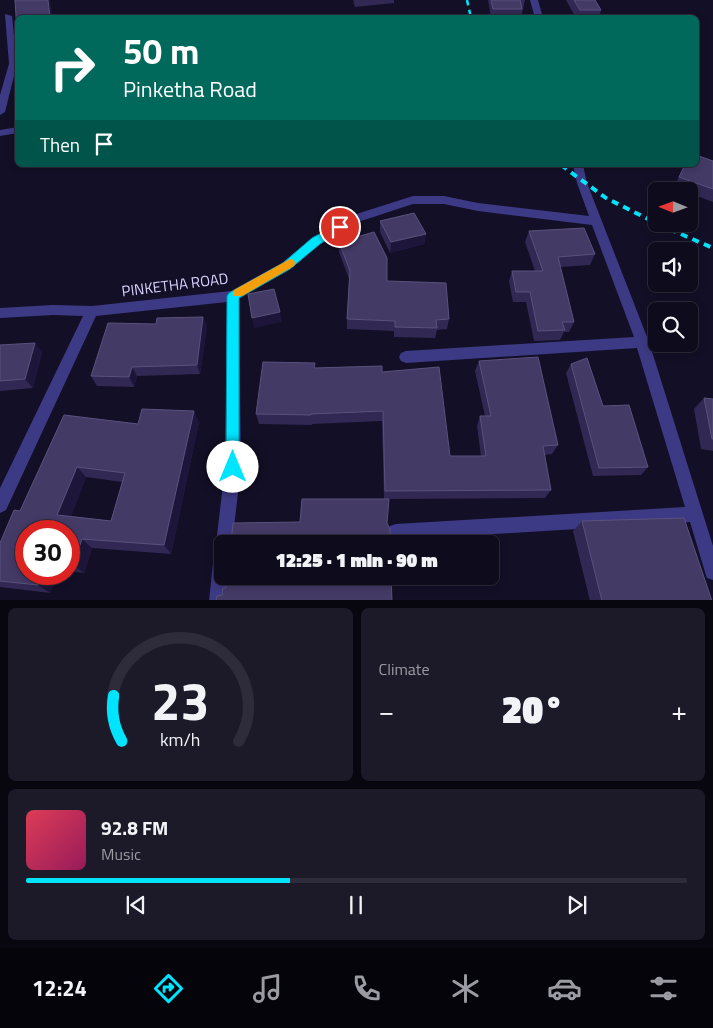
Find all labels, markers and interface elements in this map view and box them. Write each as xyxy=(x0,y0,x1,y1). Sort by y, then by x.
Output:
text: 50 m xyxy=(123,24,199,78)
icon: right xyxy=(40,35,105,100)
text: Pinketha Road xyxy=(123,72,257,106)
text: Then xyxy=(40,130,80,159)
icon: arrive xyxy=(90,130,118,158)
north arrow xyxy=(648,182,698,232)
map controls xyxy=(648,182,698,352)
pin xyxy=(319,206,361,248)
icon: arrive xyxy=(326,213,354,241)
button: sound xyxy=(648,242,698,292)
street label: PINKETHA ROAD xyxy=(120,267,230,302)
button: search xyxy=(648,302,698,352)
position arrow xyxy=(206,440,258,492)
speed limit sign: 30 xyxy=(15,520,80,585)
text: 12:25 · 1 min · 90 m xyxy=(275,545,438,574)
text: Climate xyxy=(379,657,430,681)
text: 23 xyxy=(151,661,209,740)
text: 20° xyxy=(501,680,564,738)
text: − xyxy=(379,689,394,732)
text: + xyxy=(671,689,687,732)
text: km/h xyxy=(160,726,200,753)
text: 92.8 FM xyxy=(101,813,168,842)
text: Music xyxy=(101,842,141,866)
icon: previous xyxy=(122,891,150,919)
icon: pause xyxy=(342,891,370,919)
icon: next xyxy=(563,891,591,919)
text: 12:24 xyxy=(32,971,87,1005)
icon: directions xyxy=(151,971,186,1006)
icon: music xyxy=(250,971,285,1006)
icon: phone xyxy=(349,971,384,1006)
icon: climate xyxy=(448,971,483,1006)
icon: car xyxy=(547,971,582,1006)
icon: filters xyxy=(646,971,681,1006)

